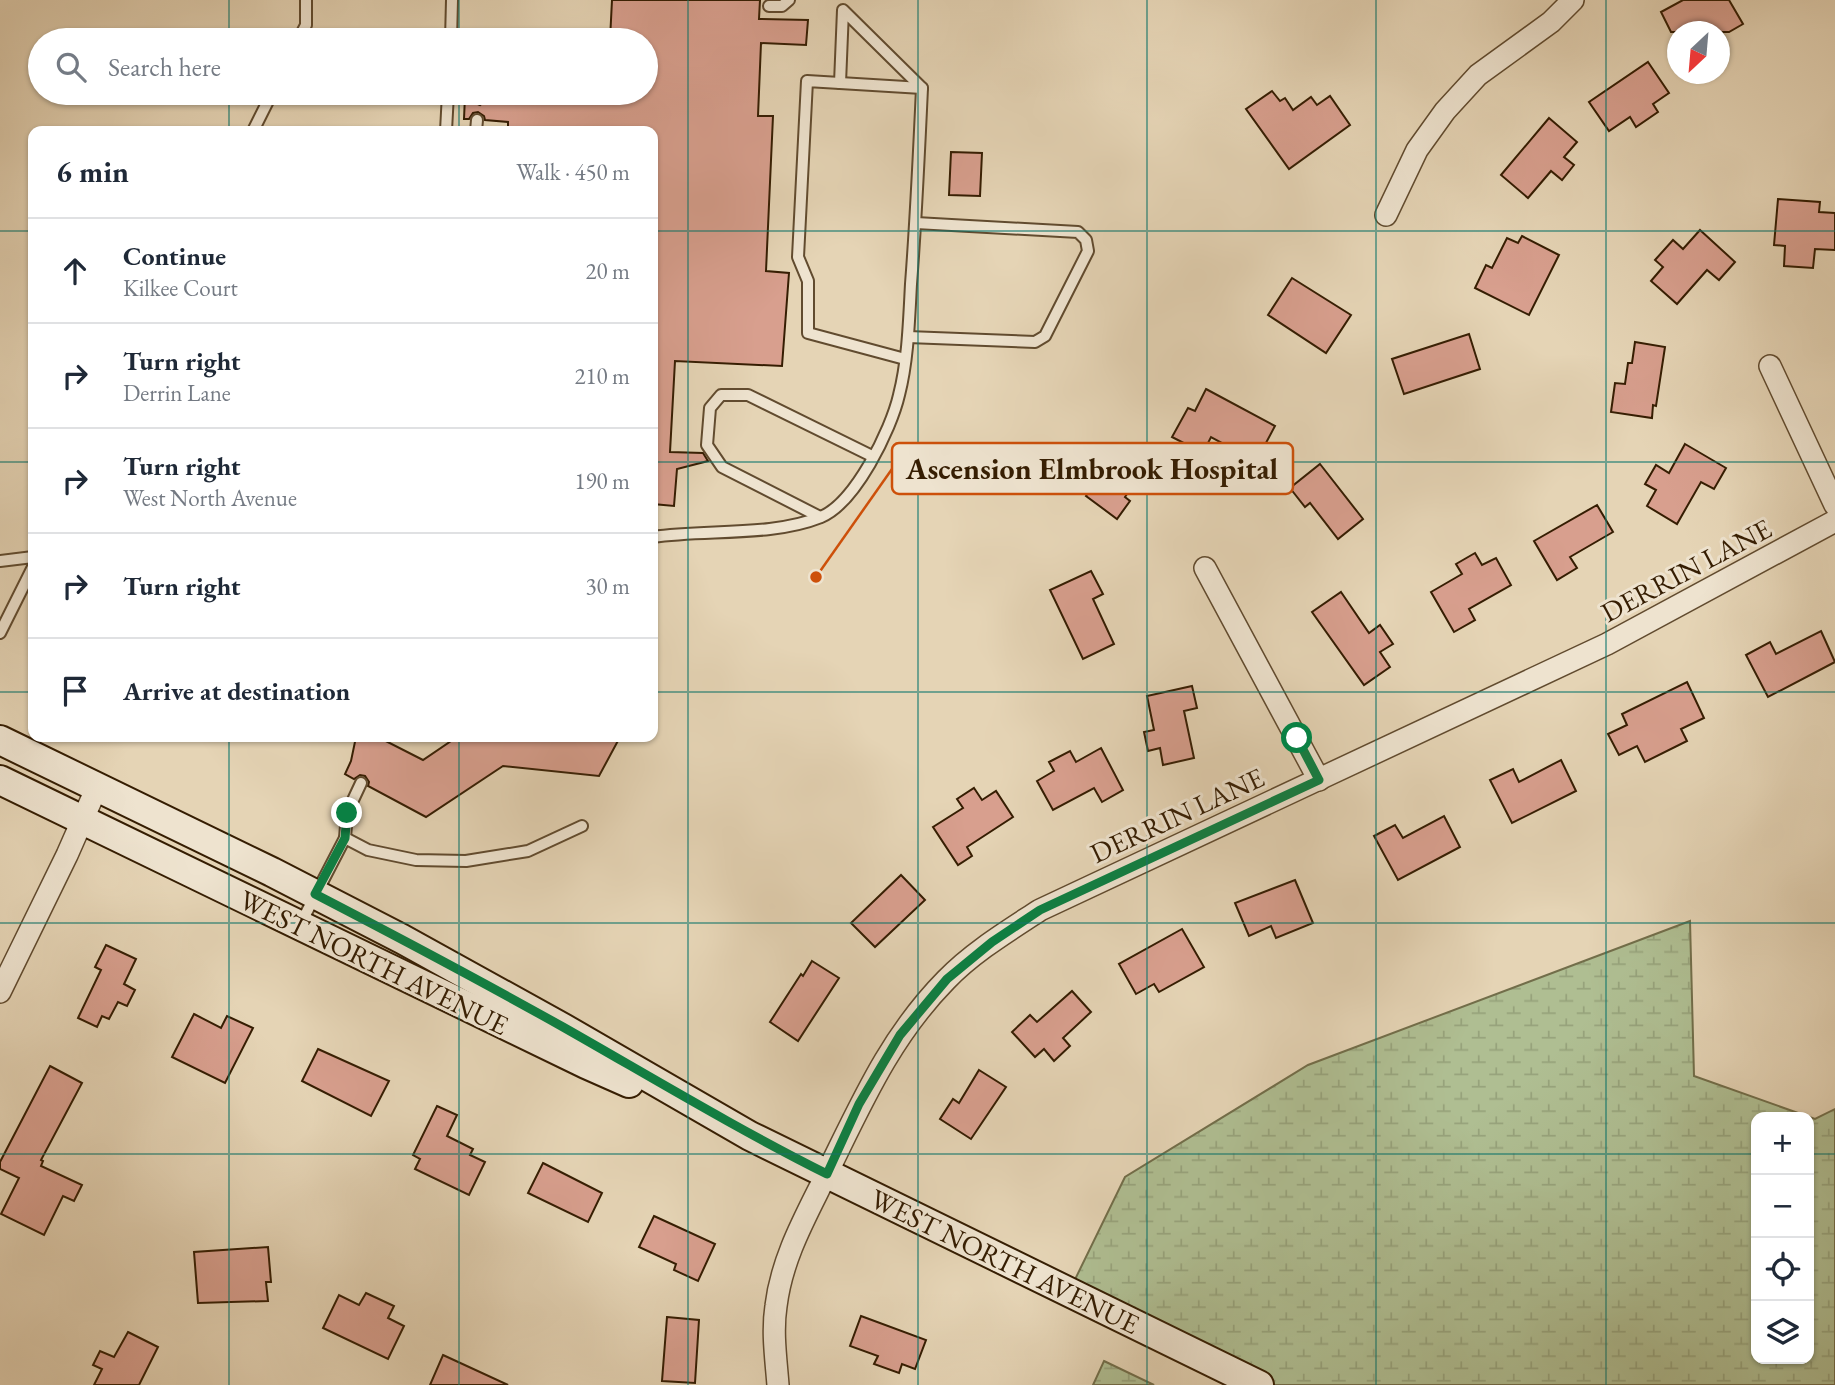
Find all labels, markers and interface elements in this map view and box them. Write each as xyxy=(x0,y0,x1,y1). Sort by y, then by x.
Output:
north arrow xyxy=(1667,21,1730,84)
search box xyxy=(28,28,658,105)
icon: search xyxy=(52,48,90,86)
text: Search here xyxy=(108,50,221,84)
text: 6 min xyxy=(56,152,129,191)
text: Walk · 450 m xyxy=(516,157,630,187)
text: Continue xyxy=(123,239,226,273)
icon: ahead xyxy=(56,252,94,290)
text: 20 m xyxy=(585,256,630,286)
text: Kilkee Court xyxy=(123,273,238,303)
text: Turn right xyxy=(123,344,241,378)
icon: right xyxy=(56,357,94,395)
text: 210 m xyxy=(574,361,630,391)
text: Derrin Lane xyxy=(123,378,231,408)
callout: Ascension Elmbrook Hospital xyxy=(892,443,1293,494)
text: Turn right xyxy=(123,449,241,483)
text: Ascension Elmbrook Hospital xyxy=(905,449,1279,488)
icon: right xyxy=(56,462,94,500)
text: 190 m xyxy=(574,466,630,496)
text: West North Avenue xyxy=(123,483,297,513)
street label: DERRIN LANE xyxy=(1595,510,1778,630)
icon: right xyxy=(56,567,94,605)
text: Turn right xyxy=(123,569,241,603)
text: 30 m xyxy=(585,571,630,601)
icon: arrive xyxy=(56,672,94,710)
text: Arrive at destination xyxy=(123,674,350,708)
route start xyxy=(1281,722,1312,753)
street label: DERRIN LANE xyxy=(1084,759,1270,871)
route end xyxy=(331,797,362,828)
street label: WEST NORTH AVENUE xyxy=(233,881,515,1043)
map controls xyxy=(1751,1112,1814,1364)
button: + xyxy=(1751,1112,1814,1175)
button: − xyxy=(1751,1175,1814,1238)
street label: WEST NORTH AVENUE xyxy=(864,1180,1146,1342)
button: locate xyxy=(1751,1238,1814,1301)
button: layers xyxy=(1751,1301,1814,1364)

